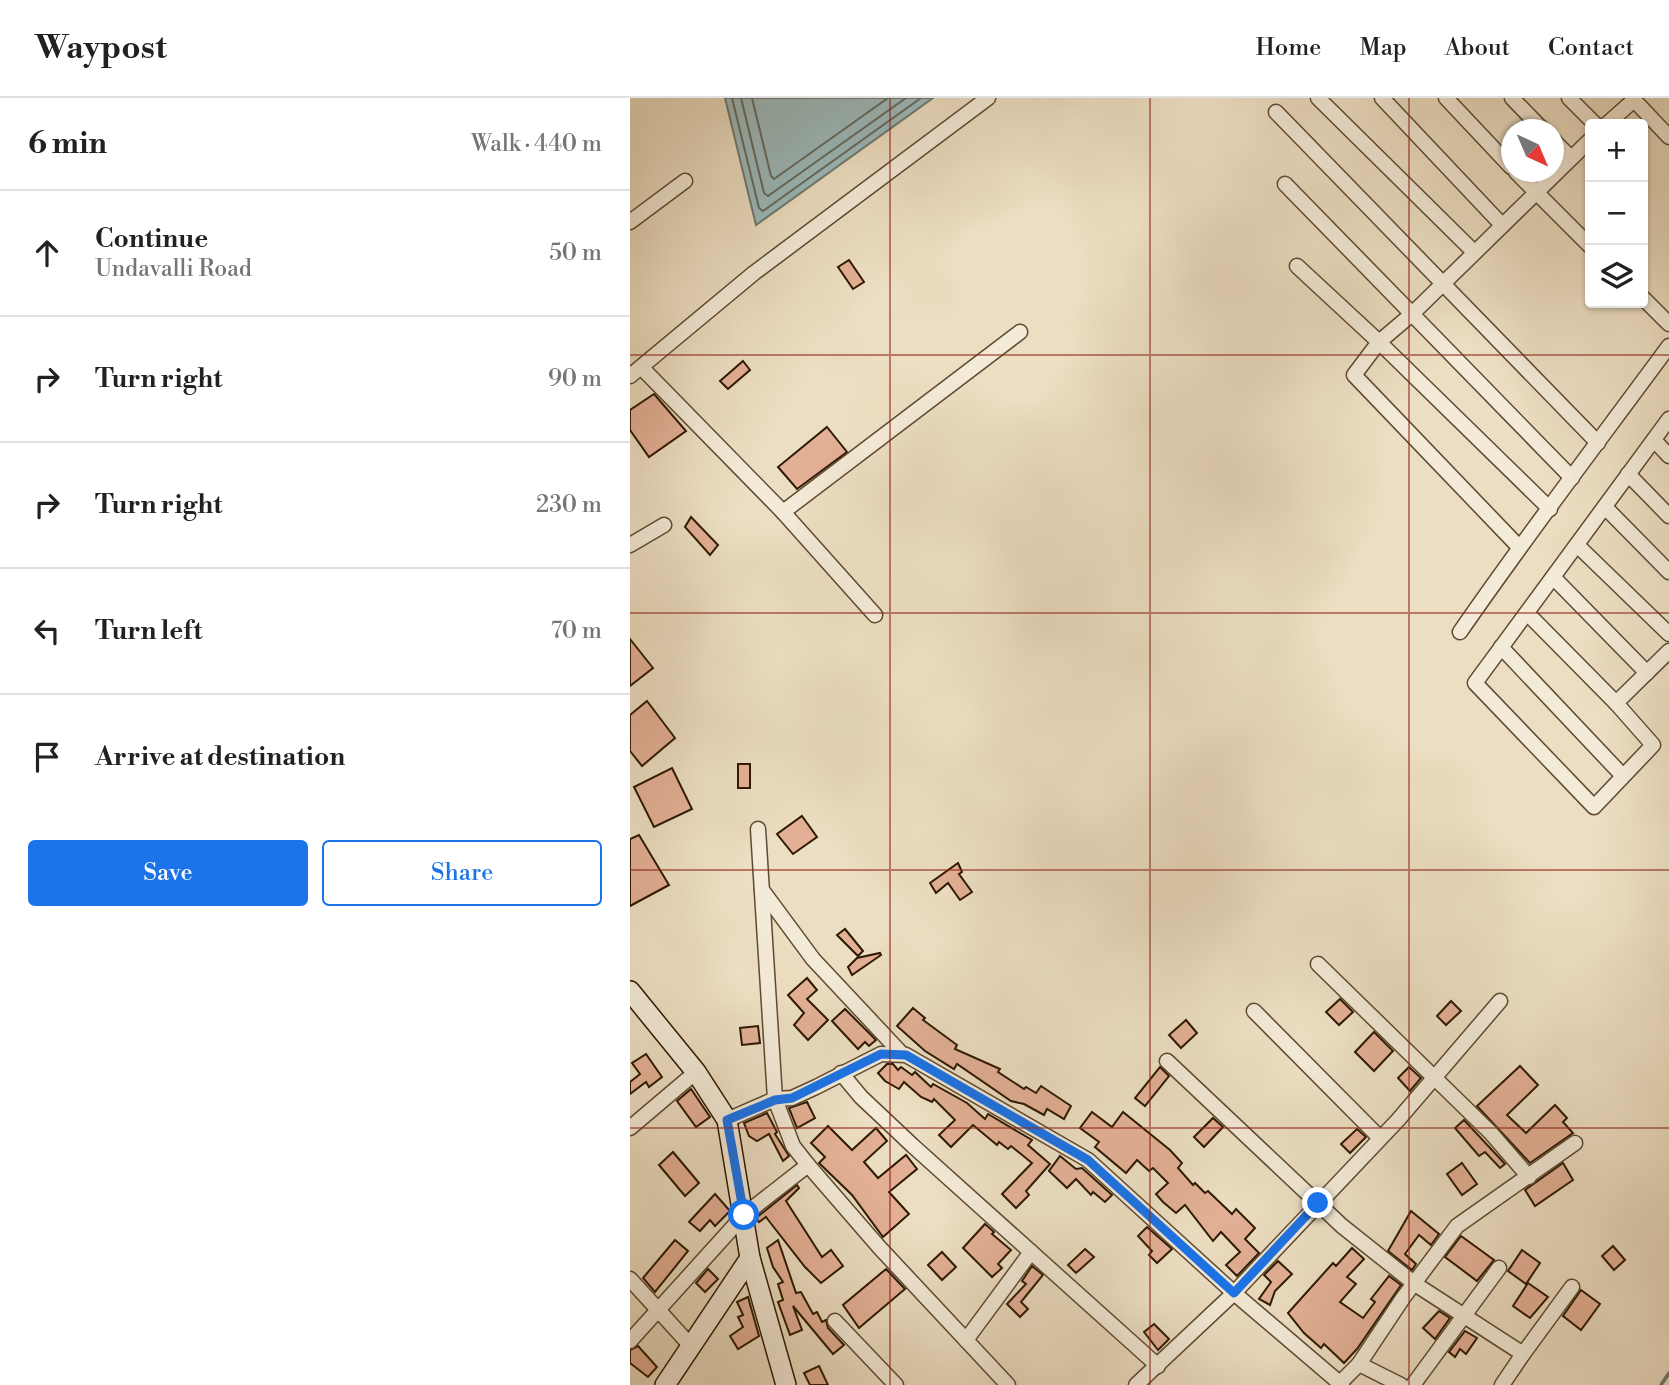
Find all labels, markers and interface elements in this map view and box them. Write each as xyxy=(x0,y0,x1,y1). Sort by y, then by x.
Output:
text: Waypost xyxy=(35,28,167,69)
text: Home xyxy=(1256,33,1321,63)
text: Map xyxy=(1359,33,1407,63)
text: About xyxy=(1445,33,1510,63)
text: Contact xyxy=(1548,33,1634,63)
north arrow xyxy=(1501,119,1564,182)
map controls xyxy=(1585,119,1648,308)
button: + xyxy=(1585,119,1648,182)
text: 6 min xyxy=(28,125,107,163)
text: Walk · 440 m xyxy=(471,130,602,158)
button: − xyxy=(1585,182,1648,245)
text: Continue xyxy=(95,223,208,255)
icon: ahead xyxy=(28,234,66,272)
text: 50 m xyxy=(549,239,602,267)
button: layers xyxy=(1585,245,1648,308)
text: Undavalli Road xyxy=(95,255,252,283)
icon: right xyxy=(28,360,66,398)
text: Turn right xyxy=(95,363,223,395)
text: 90 m xyxy=(548,365,602,393)
icon: right xyxy=(28,486,66,524)
text: Turn right xyxy=(95,489,223,521)
text: 230 m xyxy=(536,491,602,519)
icon: left xyxy=(28,612,66,650)
text: Turn left xyxy=(95,615,203,647)
text: 70 m xyxy=(551,617,602,645)
icon: arrive xyxy=(28,738,66,776)
text: Arrive at destination xyxy=(95,741,345,773)
button: Save xyxy=(28,840,308,906)
button: Share xyxy=(322,840,602,906)
route end xyxy=(1302,1187,1333,1218)
route start xyxy=(728,1199,759,1230)

